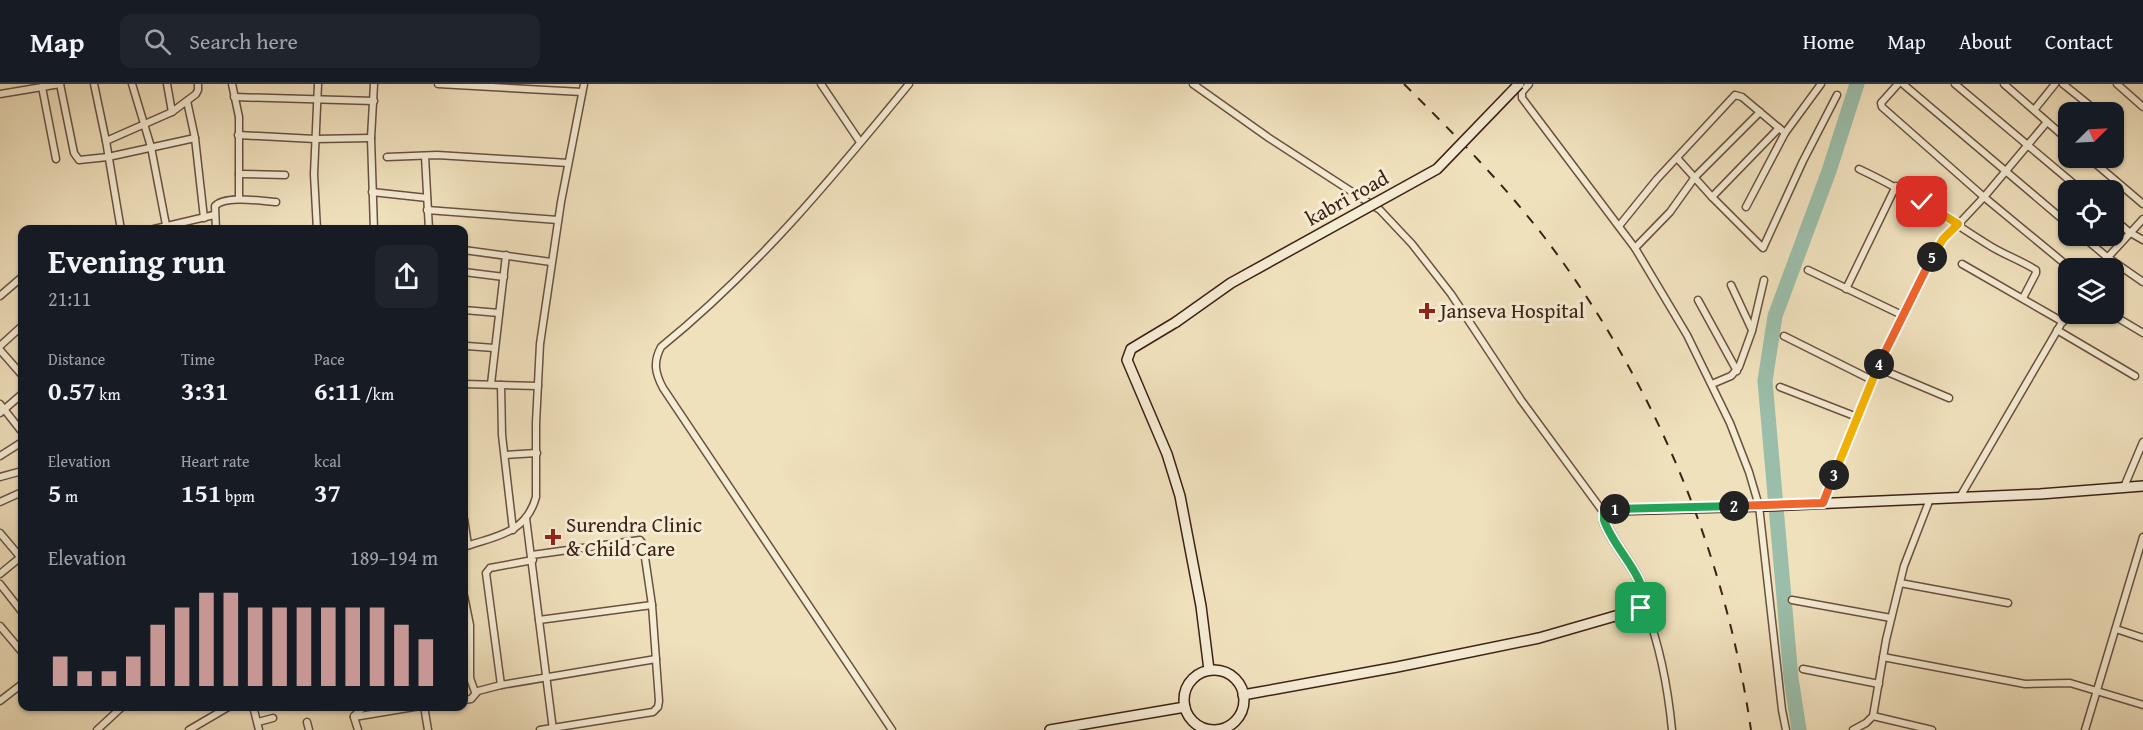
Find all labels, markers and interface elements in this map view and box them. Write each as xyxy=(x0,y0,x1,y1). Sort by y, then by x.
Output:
search box xyxy=(120,14,540,68)
text: Map xyxy=(30,21,84,62)
icon: search xyxy=(141,25,174,58)
text: Search here xyxy=(189,25,298,57)
text: Home xyxy=(1803,26,1854,57)
text: Map xyxy=(1887,26,1926,57)
text: About xyxy=(1959,26,2012,57)
text: Contact xyxy=(2045,26,2113,57)
north arrow xyxy=(2058,102,2124,168)
map controls xyxy=(2058,102,2124,324)
street label: kabri road xyxy=(1300,162,1395,233)
pin xyxy=(1896,176,1947,227)
button: locate xyxy=(2058,180,2124,246)
icon: check xyxy=(1905,185,1938,218)
text: Evening run xyxy=(48,237,225,285)
pin: 5 xyxy=(1917,242,1947,272)
button: share xyxy=(375,245,438,308)
text: 5 xyxy=(1928,245,1936,269)
button: layers xyxy=(2058,258,2124,324)
text: 21:11 xyxy=(48,284,91,313)
place label: Janseva Hospital xyxy=(1437,295,1585,326)
marker: Janseva Hospital xyxy=(1418,302,1436,320)
text: Distance xyxy=(48,347,105,371)
text: Time xyxy=(181,347,215,371)
text: Pace xyxy=(314,347,345,371)
pin: 4 xyxy=(1864,349,1894,379)
text: 4 xyxy=(1875,352,1883,376)
text: 0.57 xyxy=(48,371,96,410)
text: 3:31 xyxy=(181,371,229,410)
text: 6:11 xyxy=(314,371,362,410)
text: km xyxy=(96,382,120,406)
text: /km xyxy=(362,382,394,406)
text: Elevation xyxy=(48,449,111,473)
text: Heart rate xyxy=(181,449,250,473)
text: kcal xyxy=(314,449,341,473)
pin: 3 xyxy=(1819,460,1849,490)
text: 3 xyxy=(1830,463,1838,487)
text: 5 xyxy=(48,473,61,512)
text: 151 xyxy=(181,473,221,512)
text: 37 xyxy=(314,473,341,512)
text: m xyxy=(61,484,78,508)
text: bpm xyxy=(221,484,255,508)
pin: 2 xyxy=(1719,491,1749,521)
pin: 1 xyxy=(1600,494,1630,524)
text: 2 xyxy=(1730,494,1738,518)
text: 1 xyxy=(1611,497,1619,521)
place label: Surendra Clinic & Child Care xyxy=(566,509,702,564)
marker: Surendra Clinic & Child Care xyxy=(544,528,562,546)
text: Elevation xyxy=(48,543,126,572)
text: 189–194 m xyxy=(350,543,438,572)
pin xyxy=(1615,582,1666,633)
icon: arrive xyxy=(1624,591,1657,624)

